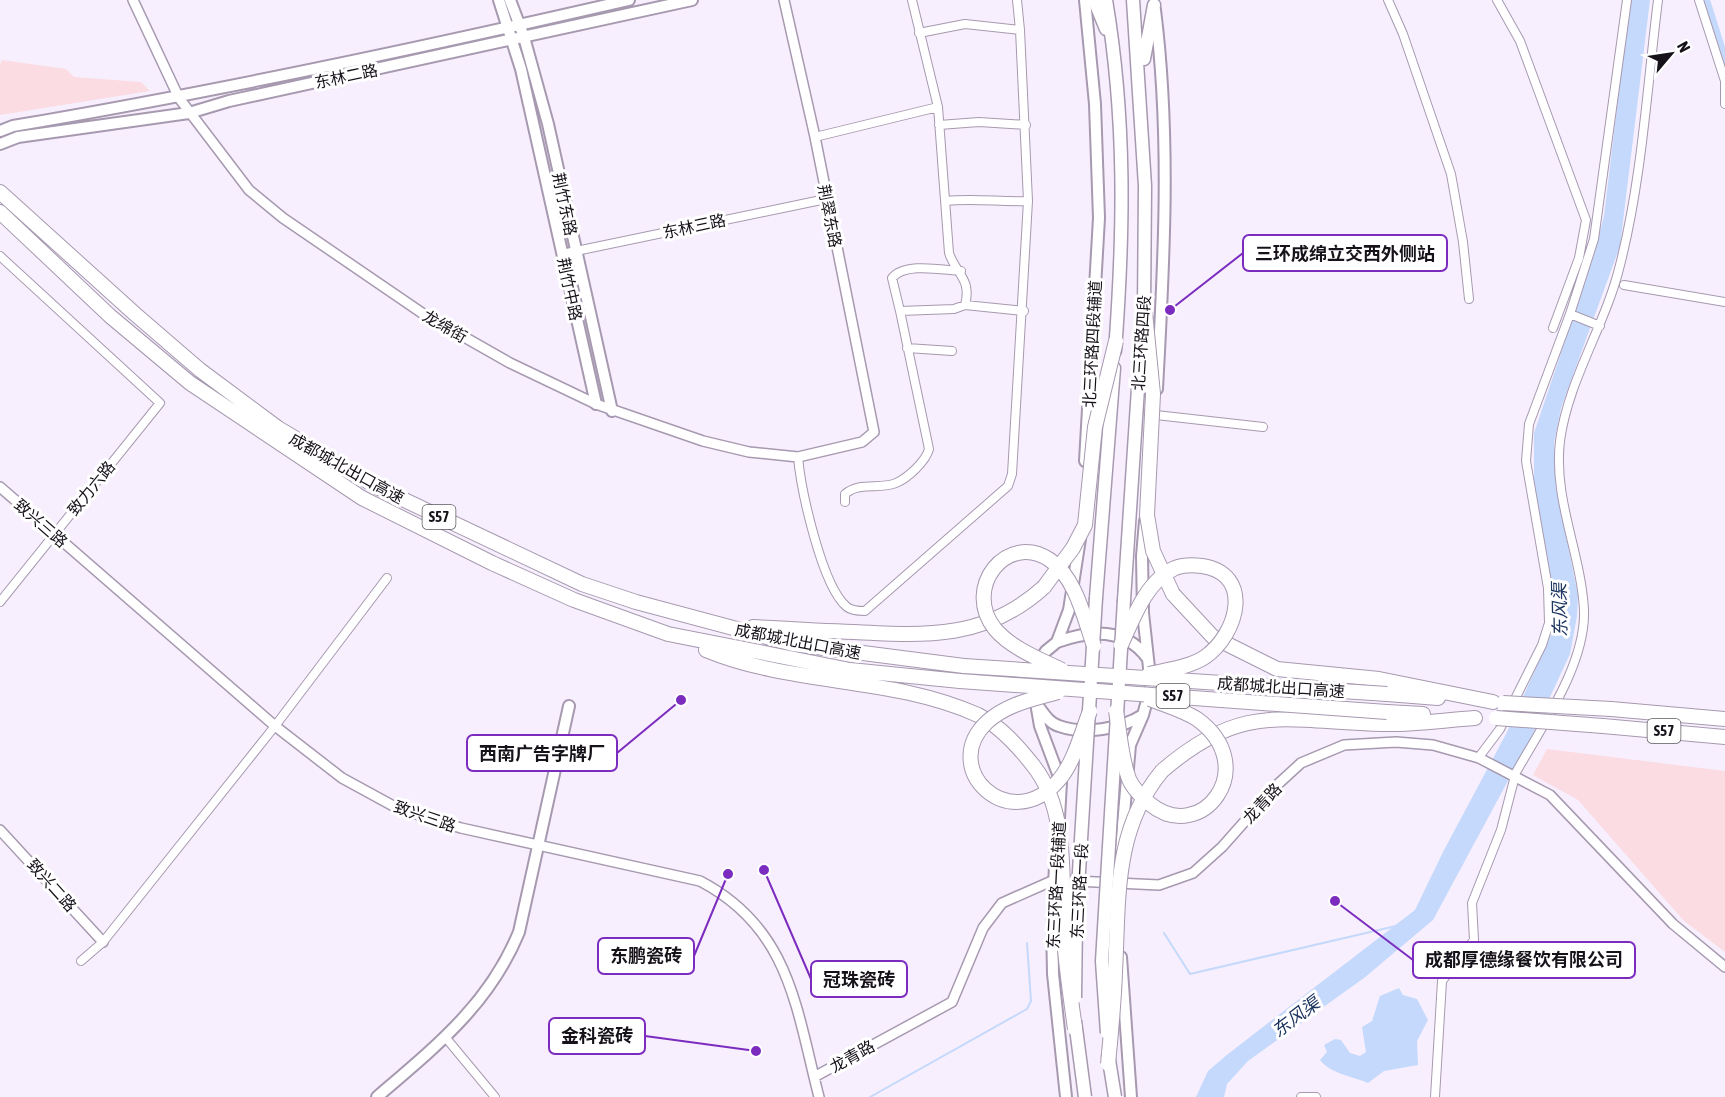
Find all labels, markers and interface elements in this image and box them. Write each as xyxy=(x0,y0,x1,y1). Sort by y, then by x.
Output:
north arrow xyxy=(1641,24,1701,84)
text: N xyxy=(1674,38,1694,55)
street label: 东林二路 xyxy=(313,61,379,91)
street label: 荆竹东路 xyxy=(550,171,580,237)
street label: 荆翠东路 xyxy=(815,183,845,249)
street label: 东林三路 xyxy=(661,211,727,241)
callout: 三环成绵立交西外侧站 xyxy=(1243,235,1447,271)
text: 三环成绵立交西外侧站 xyxy=(1255,243,1435,264)
street label: 荆竹中路 xyxy=(555,256,585,322)
street label: 北三环路四段辅道 xyxy=(1080,280,1104,408)
street label: 北三环路四段 xyxy=(1129,294,1153,392)
street label: 龙绵街 xyxy=(420,306,470,346)
street label: 成都城北出口高速 xyxy=(287,429,407,507)
street label: 致力六路 xyxy=(64,457,118,519)
street label: 致兴三路 xyxy=(11,495,71,551)
road number: S57 xyxy=(422,505,456,529)
water label: 东风渠 xyxy=(1548,580,1570,637)
street label: 成都城北出口高速 xyxy=(733,620,863,662)
street label: 成都城北出口高速 xyxy=(1217,674,1345,700)
road number: S57 xyxy=(1156,684,1190,708)
road number: S57 xyxy=(1648,719,1680,743)
callout: 西南广告字牌厂 xyxy=(467,735,617,771)
text: 西南广告字牌厂 xyxy=(479,743,605,764)
street label: 龙青路 xyxy=(1239,779,1285,827)
street label: 致兴三路 xyxy=(392,797,458,835)
street label: 东三环路一段辅道 xyxy=(1044,821,1068,949)
street label: 东三环路一段 xyxy=(1067,843,1091,939)
street label: 致兴二路 xyxy=(24,855,80,915)
callout: 东鹏瓷砖 xyxy=(598,938,694,974)
callout: 成都厚德缘餐饮有限公司 xyxy=(1413,942,1635,978)
text: 东鹏瓷砖 xyxy=(610,945,682,966)
text: 成都厚德缘餐饮有限公司 xyxy=(1425,949,1623,970)
callout: 冠珠瓷砖 xyxy=(811,961,907,997)
text: 冠珠瓷砖 xyxy=(823,969,895,990)
water label: 东风渠 xyxy=(1268,990,1326,1041)
callout: 金科瓷砖 xyxy=(549,1018,645,1054)
text: 金科瓷砖 xyxy=(561,1025,633,1046)
street label: 龙青路 xyxy=(827,1036,877,1076)

